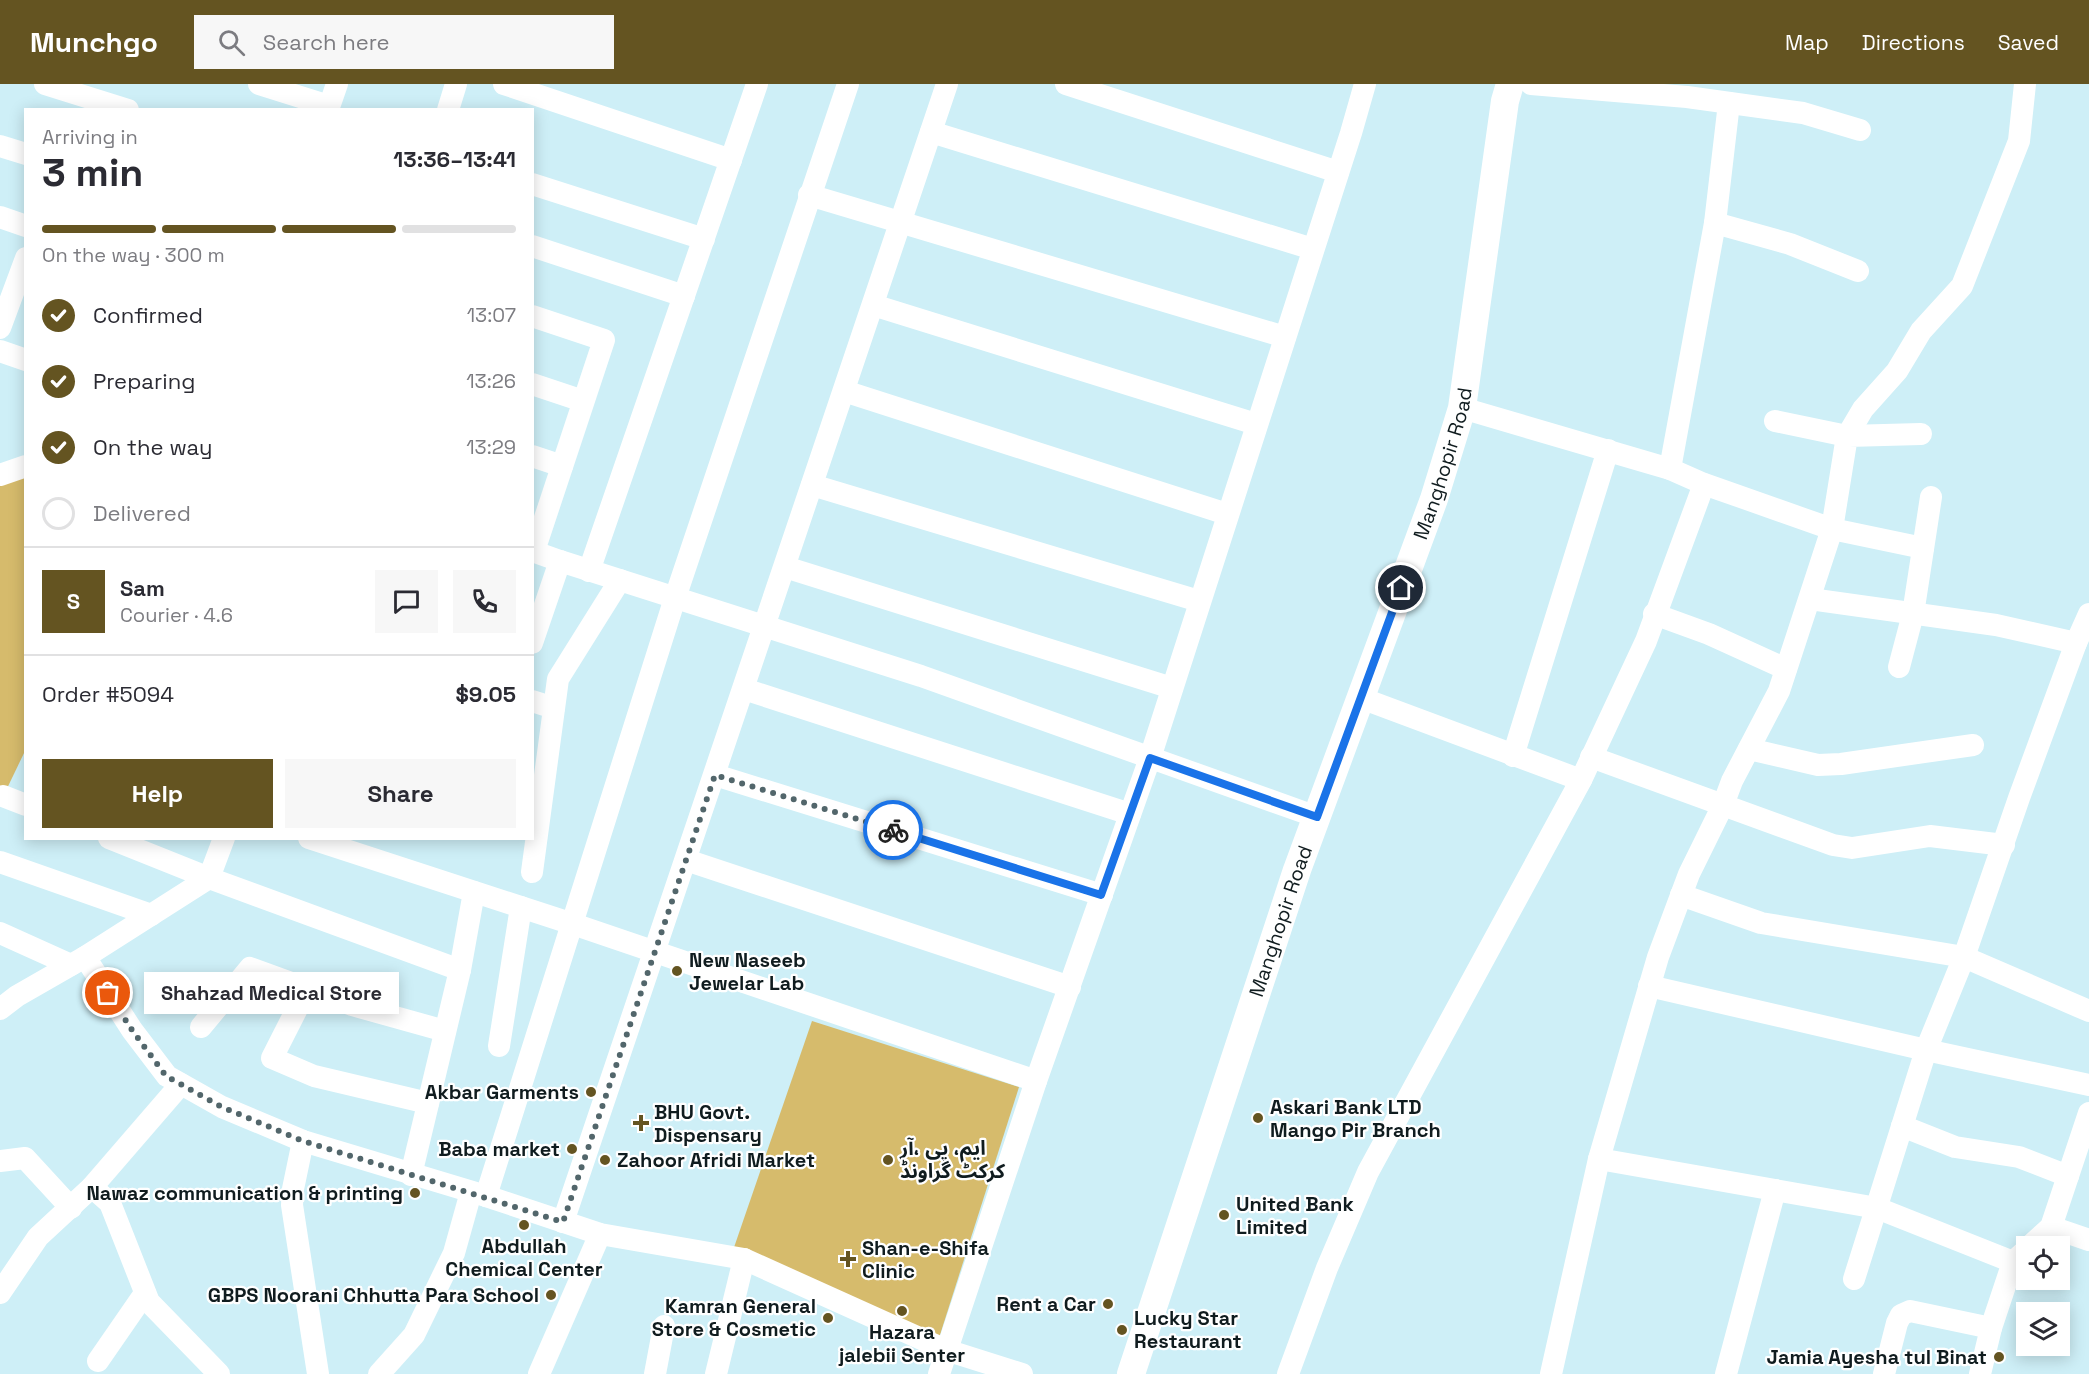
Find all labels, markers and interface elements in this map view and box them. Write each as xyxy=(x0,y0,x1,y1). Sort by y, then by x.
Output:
search box xyxy=(194,15,614,69)
text: Munchgo xyxy=(30,24,158,60)
icon: search xyxy=(215,26,248,59)
text: Search here xyxy=(263,28,390,56)
text: Map xyxy=(1785,29,1829,56)
text: Directions xyxy=(1862,29,1965,56)
text: Saved xyxy=(1998,29,2059,56)
text: Arriving in xyxy=(42,124,138,150)
text: 13:36–13:41 xyxy=(393,145,516,173)
text: 3 min xyxy=(42,148,143,197)
text: On the way · 300 m xyxy=(42,242,225,268)
icon: check xyxy=(42,299,75,332)
text: Confirmed xyxy=(93,301,203,329)
text: 13:07 xyxy=(467,302,516,328)
icon: check xyxy=(42,365,75,398)
text: Preparing xyxy=(93,367,195,395)
text: 13:26 xyxy=(466,368,516,394)
street label: Manghopir Road xyxy=(1407,386,1478,543)
icon: check xyxy=(42,431,75,464)
text: On the way xyxy=(93,433,212,461)
text: 13:29 xyxy=(466,434,516,460)
text: Delivered xyxy=(93,499,191,527)
pin xyxy=(1375,562,1426,613)
button: chat xyxy=(375,570,438,633)
button: phone xyxy=(453,570,516,633)
icon: home xyxy=(1384,571,1417,604)
text: Sam xyxy=(120,574,165,602)
text: S xyxy=(67,587,80,615)
text: Courier · 4.6 xyxy=(120,602,233,628)
text: Order #5094 xyxy=(42,680,174,708)
text: $9.05 xyxy=(456,680,516,708)
button: Help xyxy=(42,759,273,828)
button: Share xyxy=(285,759,516,828)
courier xyxy=(863,800,923,860)
icon: bike xyxy=(877,814,910,847)
street label: Manghopir Road xyxy=(1243,842,1318,1000)
place label: New Naseeb Jewelar Lab xyxy=(689,947,806,996)
marker: New Naseeb Jewelar Lab xyxy=(670,964,684,978)
pin xyxy=(82,967,133,1018)
callout: Shahzad Medical Store xyxy=(144,972,399,1014)
icon: bag xyxy=(91,976,124,1009)
text: Shahzad Medical Store xyxy=(161,980,382,1006)
place label: Akbar Garments xyxy=(425,1079,579,1105)
marker: Akbar Garments xyxy=(584,1085,598,1099)
place label: Askari Bank LTD Mango Pir Branch xyxy=(1270,1094,1441,1143)
place label: BHU Govt. Dispensary xyxy=(654,1099,762,1148)
marker: Askari Bank LTD Mango Pir Branch xyxy=(1251,1111,1265,1125)
marker: BHU Govt. Dispensary xyxy=(632,1114,650,1132)
place label: ایم، پی ،آر کرکٹ گراونڈ xyxy=(899,1135,1006,1184)
place label: Baba market xyxy=(438,1136,560,1162)
marker: Baba market xyxy=(565,1142,579,1156)
place label: Zahoor Afridi Market xyxy=(617,1147,815,1173)
marker: Zahoor Afridi Market xyxy=(598,1153,612,1167)
marker: ایم، پی ،آر کرکٹ گراونڈ xyxy=(881,1153,895,1167)
place label: Nawaz communication & printing xyxy=(86,1180,403,1206)
marker: Nawaz communication & printing xyxy=(408,1186,422,1200)
place label: United Bank Limited xyxy=(1236,1191,1354,1240)
marker: United Bank Limited xyxy=(1217,1208,1231,1222)
marker: Abdullah Chemical Center xyxy=(517,1218,531,1232)
place label: Abdullah Chemical Center xyxy=(445,1233,603,1282)
place label: Shan-e-Shifa Clinic xyxy=(862,1235,989,1284)
map controls xyxy=(2016,1236,2070,1356)
button: locate xyxy=(2016,1236,2070,1290)
marker: Shan-e-Shifa Clinic xyxy=(839,1250,857,1268)
place label: GBPS Noorani Chhutta Para School xyxy=(208,1282,539,1308)
marker: GBPS Noorani Chhutta Para School xyxy=(544,1288,558,1302)
place label: Rent a Car xyxy=(997,1291,1096,1317)
place label: Kamran General Store & Cosmetic xyxy=(652,1293,816,1342)
marker: Rent a Car xyxy=(1101,1297,1115,1311)
button: layers xyxy=(2016,1302,2070,1356)
marker: Hazara jalebii Senter xyxy=(895,1304,909,1318)
place label: Lucky Star Restaurant xyxy=(1134,1305,1242,1354)
marker: Kamran General Store & Cosmetic xyxy=(821,1311,835,1325)
place label: Hazara jalebii Senter xyxy=(838,1319,965,1368)
marker: Lucky Star Restaurant xyxy=(1115,1323,1129,1337)
place label: Jamia Ayesha tul Binat xyxy=(1766,1344,1987,1370)
marker: Jamia Ayesha tul Binat xyxy=(1992,1350,2006,1364)

